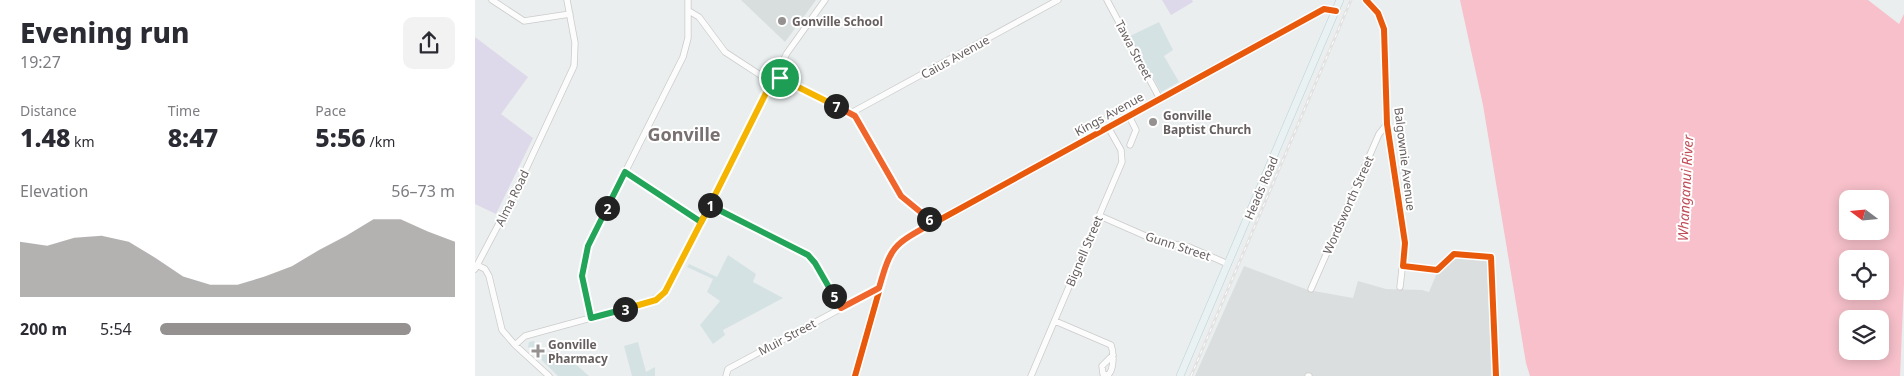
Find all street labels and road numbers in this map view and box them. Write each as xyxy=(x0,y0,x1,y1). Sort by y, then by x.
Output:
street label: Tawa Street xyxy=(1111,17,1157,83)
street label: Caius Avenue xyxy=(918,31,992,83)
street label: Kings Avenue xyxy=(1072,88,1147,140)
street label: Balgownie Avenue xyxy=(1390,106,1420,212)
street label: Wordsworth Street xyxy=(1319,152,1378,257)
street label: Heads Road xyxy=(1240,154,1282,222)
street label: Alma Road xyxy=(491,167,533,229)
street label: Bignell Street xyxy=(1061,212,1107,289)
street label: Gunn Street xyxy=(1143,227,1213,265)
street label: Muir Street xyxy=(755,314,819,359)

